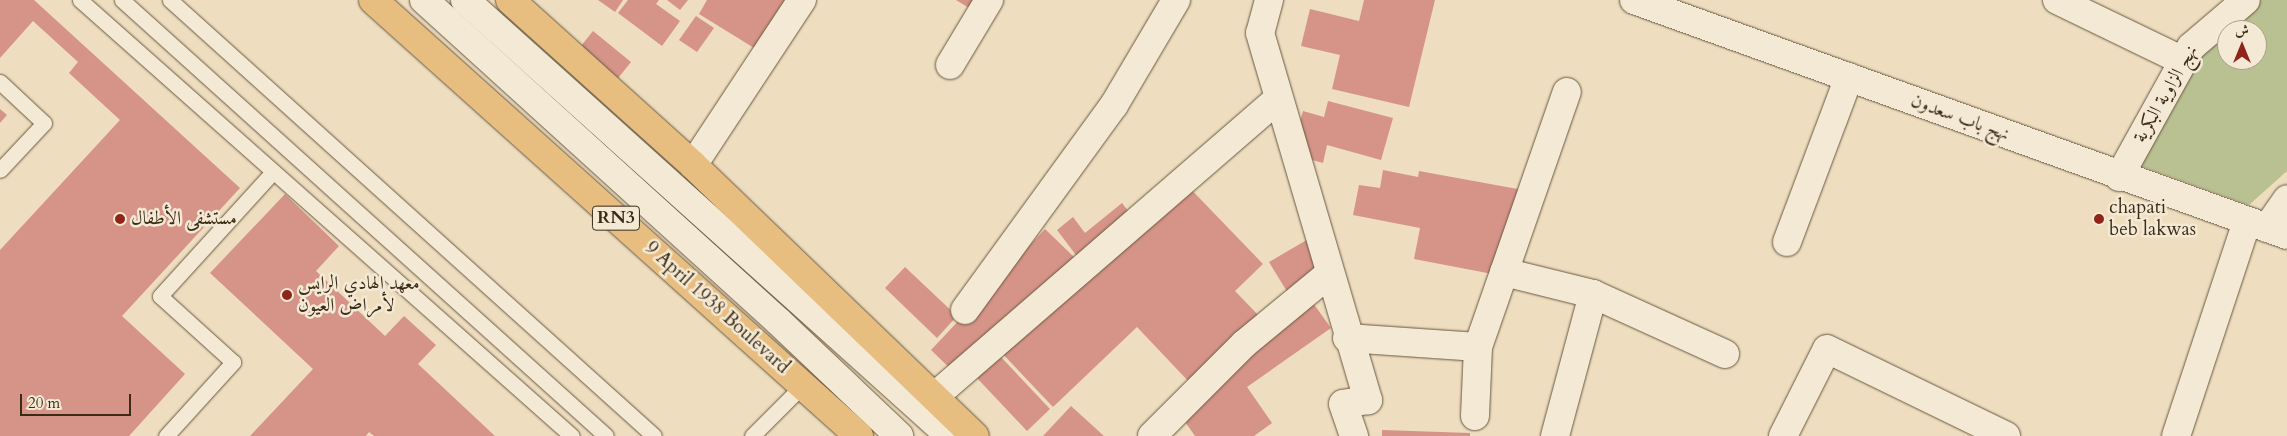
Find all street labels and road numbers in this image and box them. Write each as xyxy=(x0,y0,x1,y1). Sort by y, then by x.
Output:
street label: نهج الزاوية البكرية xyxy=(2129,41,2203,147)
street label: نهج باب سعدون xyxy=(1908,90,2012,146)
road number: RN3 xyxy=(591,202,641,234)
street label: 9 April 1938 Boulevard xyxy=(640,237,794,379)

